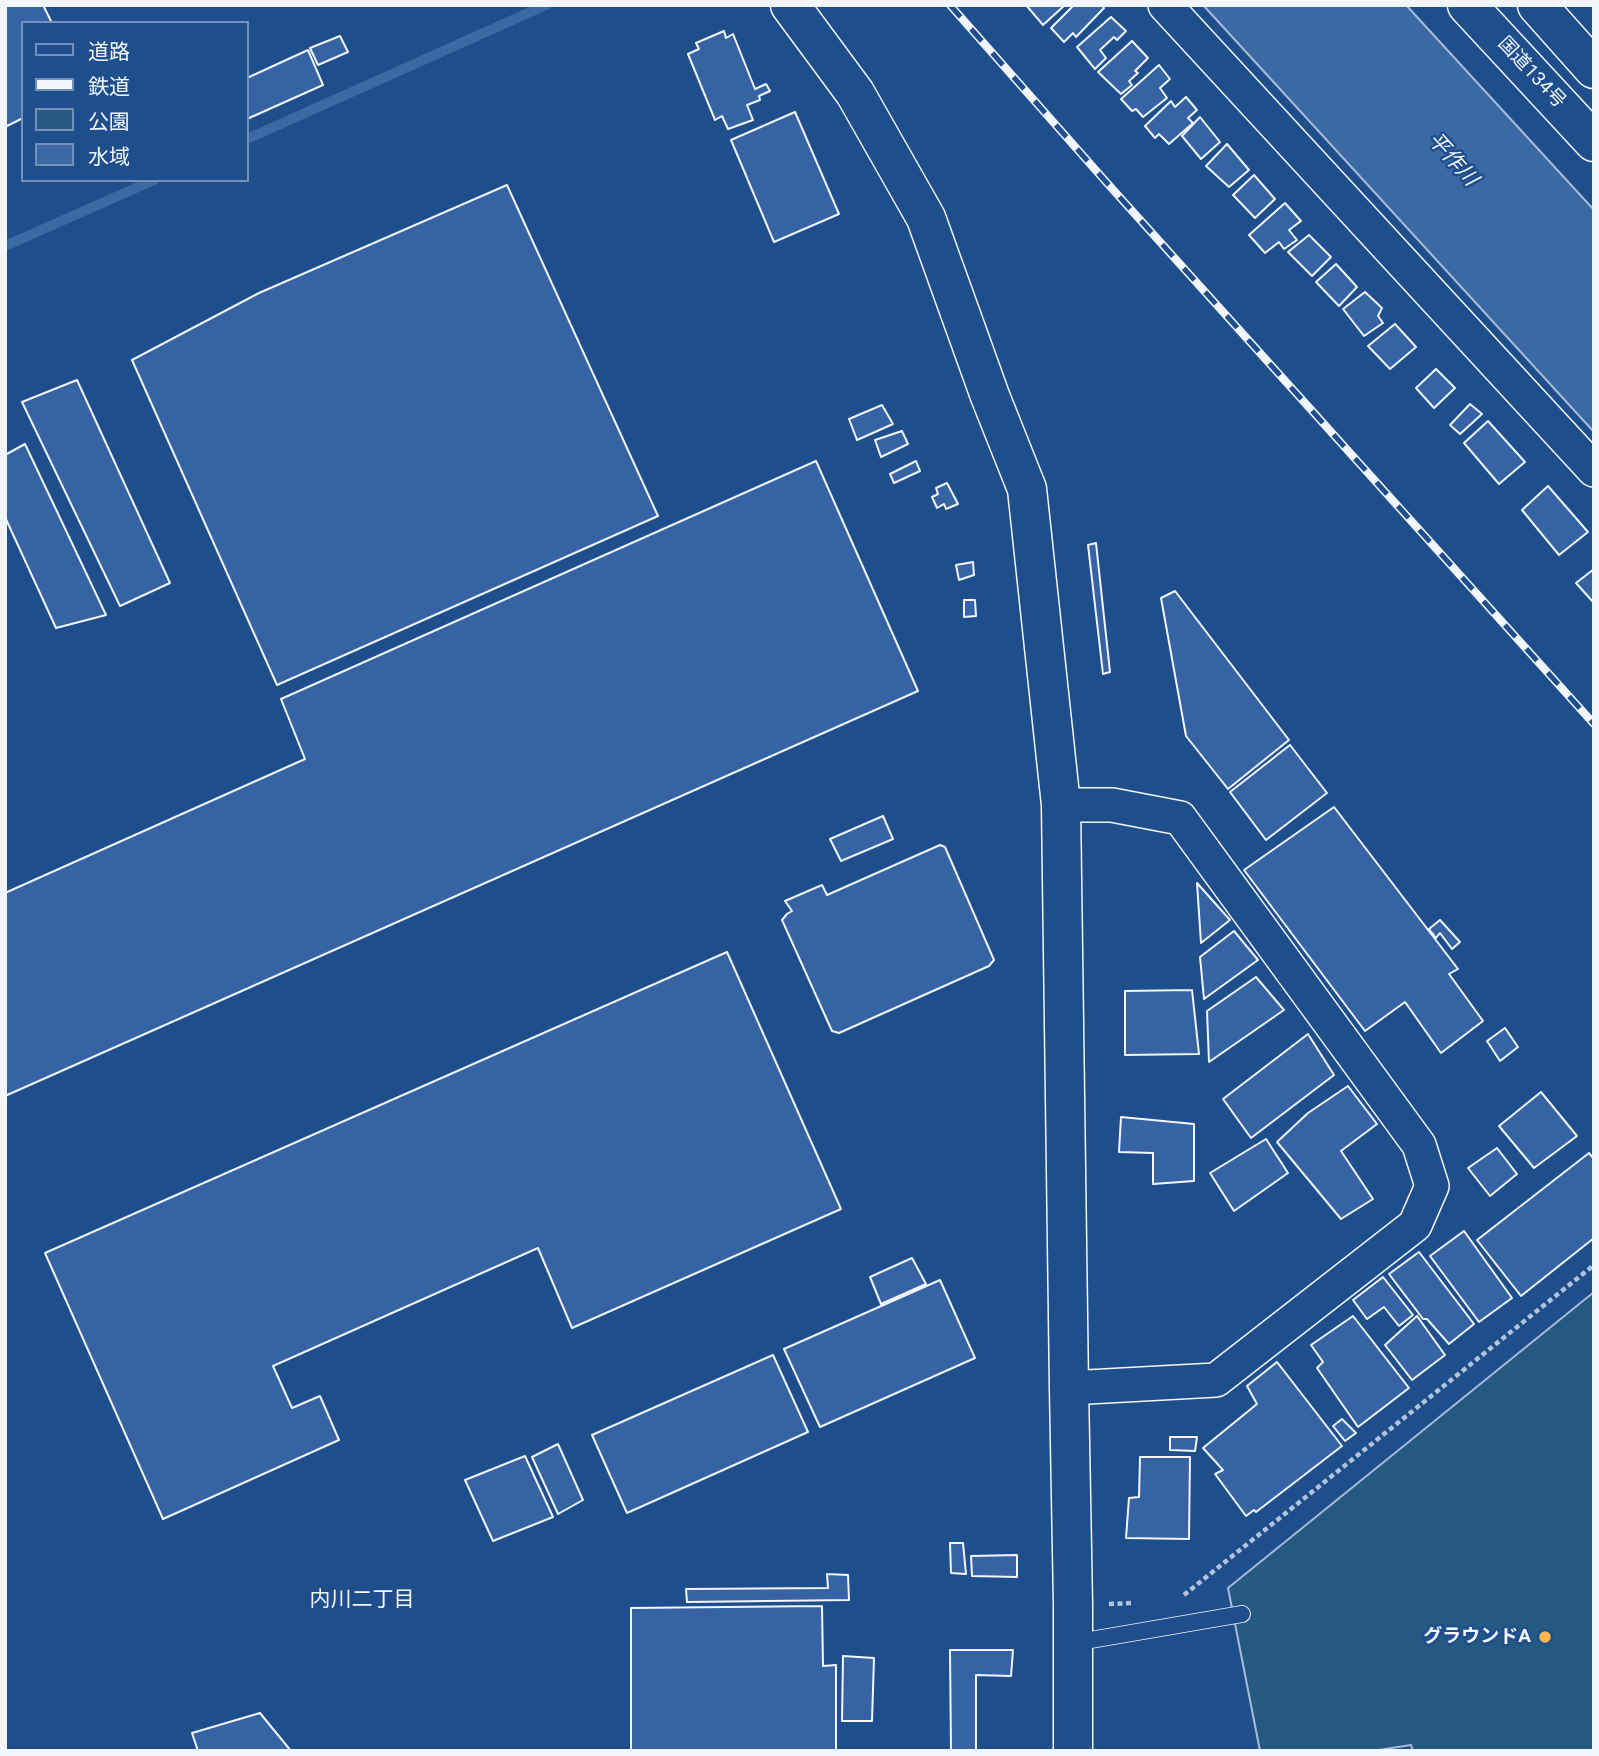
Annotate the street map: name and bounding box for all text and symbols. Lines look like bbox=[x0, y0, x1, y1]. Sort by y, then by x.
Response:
legend bbox=[21, 21, 248, 182]
street label: 国道134号 bbox=[1492, 33, 1570, 113]
text: 道路 bbox=[88, 40, 130, 64]
text: 鉄道 bbox=[88, 75, 130, 99]
text: 公園 bbox=[88, 110, 130, 134]
water label: 平作川 bbox=[1422, 128, 1482, 192]
text: 水域 bbox=[88, 145, 130, 169]
district label: 内川二丁目 bbox=[310, 1588, 414, 1614]
place label: グラウンドA bbox=[1423, 1626, 1531, 1648]
marker: グラウンドA bbox=[1537, 1629, 1553, 1645]

